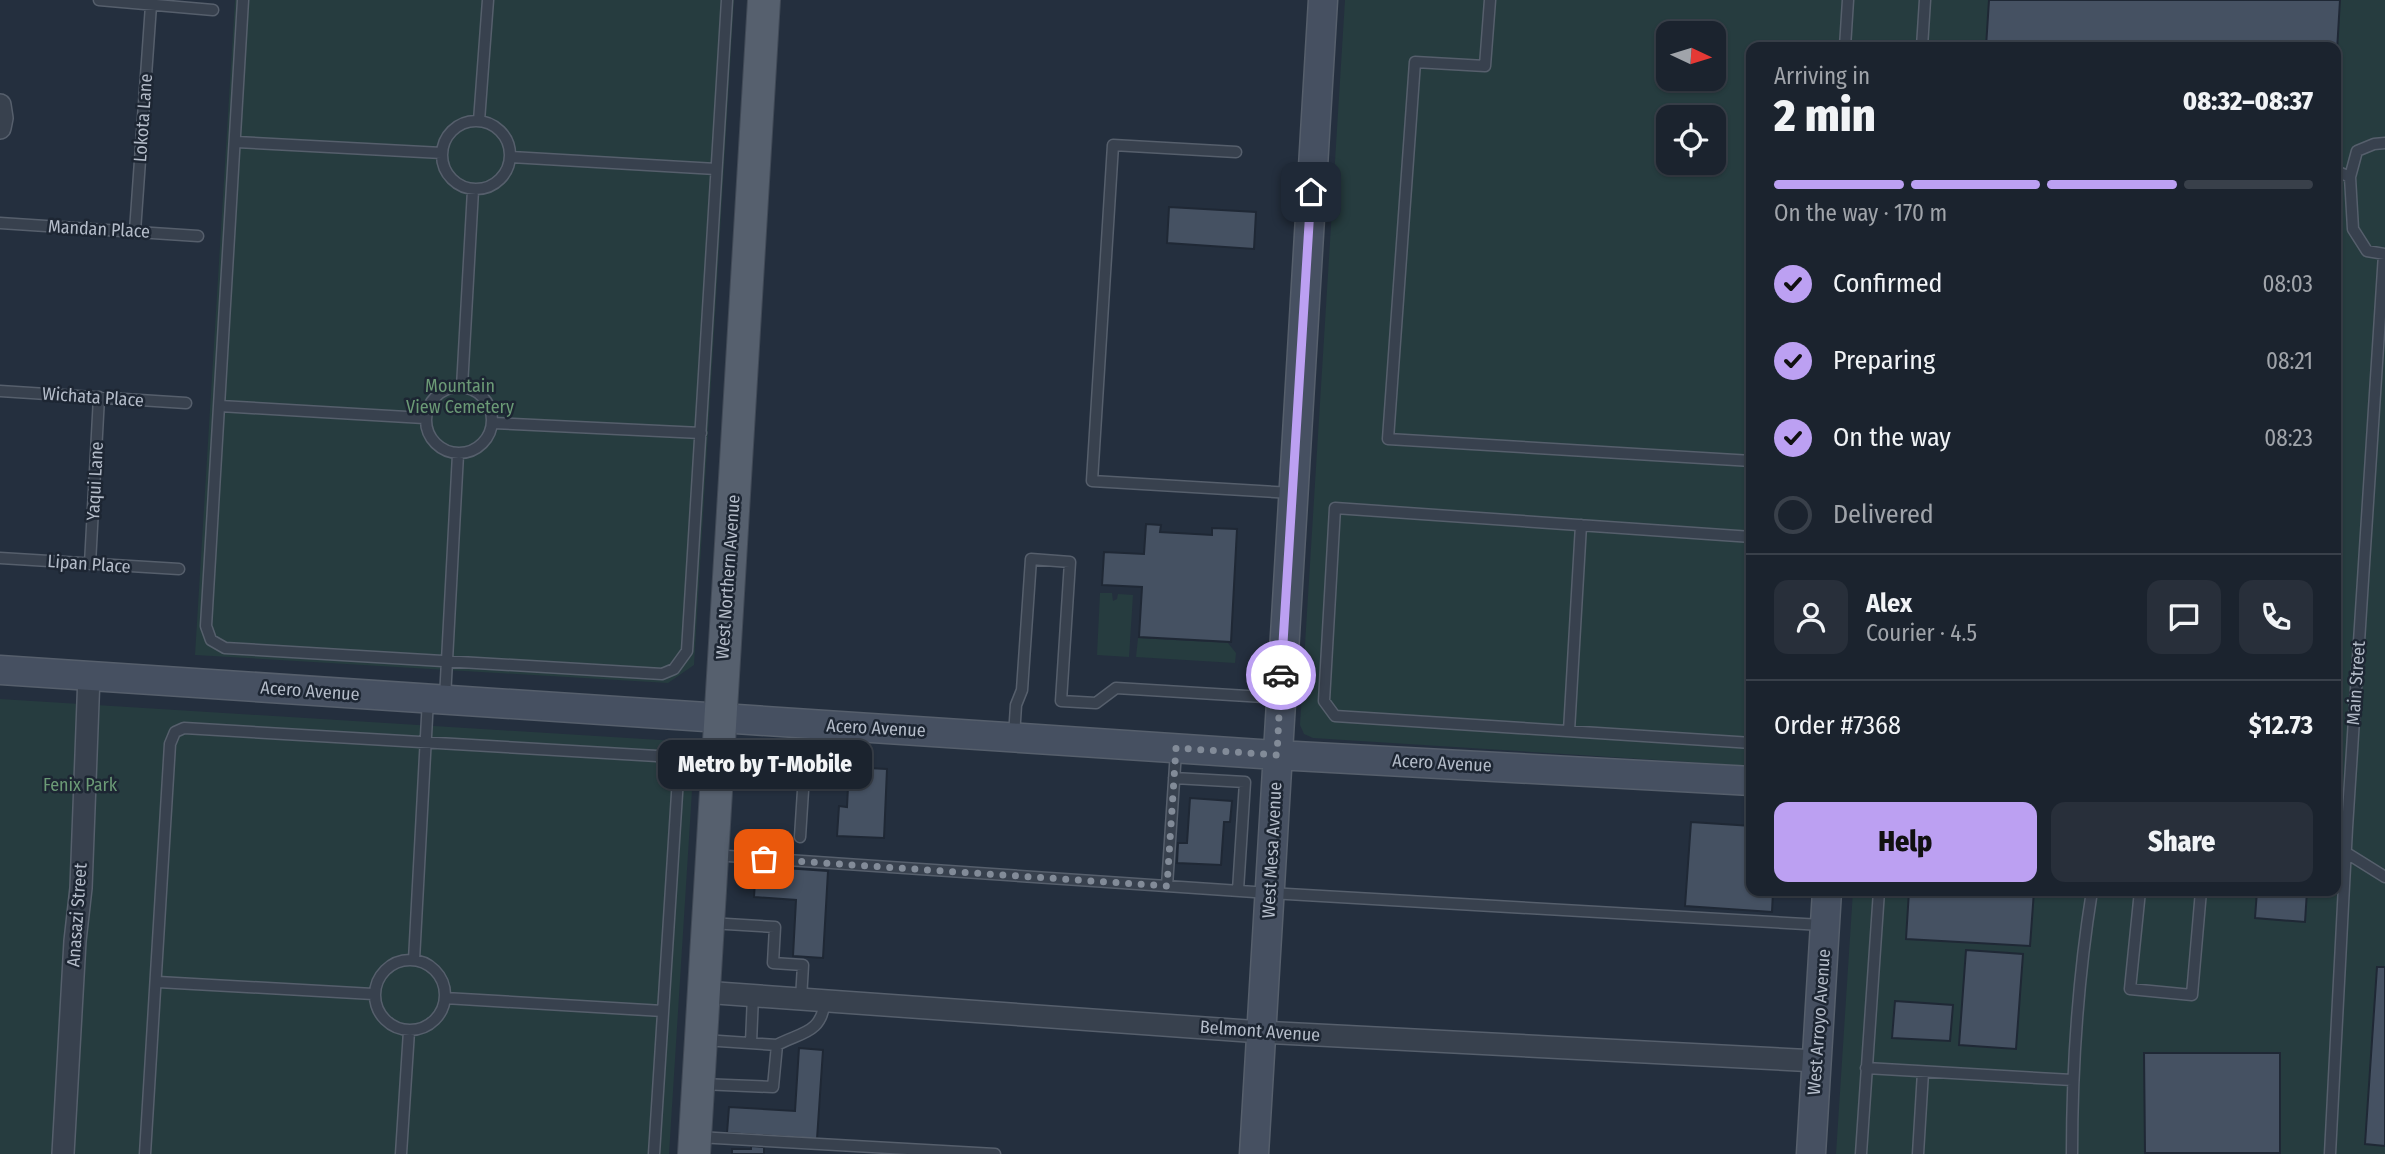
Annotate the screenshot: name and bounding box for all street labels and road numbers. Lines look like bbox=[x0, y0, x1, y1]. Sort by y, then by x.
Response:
street label: Lokota Lane bbox=[129, 73, 157, 163]
street label: Mandan Place bbox=[47, 215, 151, 243]
street label: Wichata Place bbox=[41, 382, 145, 412]
street label: Yaqui Lane bbox=[82, 441, 108, 521]
street label: West Northern Avenue bbox=[711, 494, 745, 660]
street label: Lipan Place bbox=[47, 550, 131, 578]
street label: Main Street bbox=[2342, 640, 2370, 726]
street label: Acero Avenue bbox=[260, 677, 360, 705]
street label: Acero Avenue bbox=[826, 714, 926, 742]
street label: Acero Avenue bbox=[1392, 749, 1492, 777]
street label: West Mesa Avenue bbox=[1257, 781, 1287, 919]
street label: Anasazi Street bbox=[62, 862, 92, 968]
street label: West Arroyo Avenue bbox=[1803, 948, 1835, 1096]
street label: Belmont Avenue bbox=[1199, 1016, 1321, 1046]

